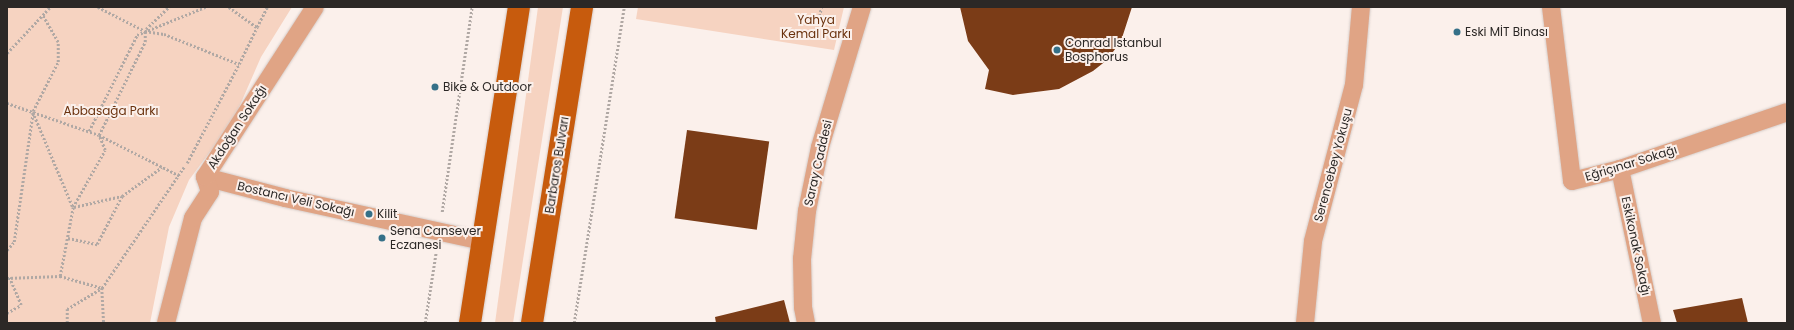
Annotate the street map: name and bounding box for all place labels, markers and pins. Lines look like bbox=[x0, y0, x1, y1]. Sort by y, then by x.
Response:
place label: Eski MİT Binası bbox=[1465, 25, 1548, 39]
marker: Eski MİT Binası bbox=[1452, 27, 1462, 37]
place label: Conrad Istanbul Bosphorus bbox=[1065, 36, 1162, 64]
marker: Conrad Istanbul Bosphorus bbox=[1052, 45, 1062, 55]
place label: Bike & Outdoor bbox=[443, 80, 532, 94]
marker: Bike & Outdoor bbox=[430, 82, 440, 92]
place label: Kilit bbox=[377, 207, 397, 221]
marker: Kilit bbox=[364, 209, 374, 219]
place label: Sena Cansever Eczanesi bbox=[390, 224, 481, 252]
marker: Sena Cansever Eczanesi bbox=[377, 233, 387, 243]

